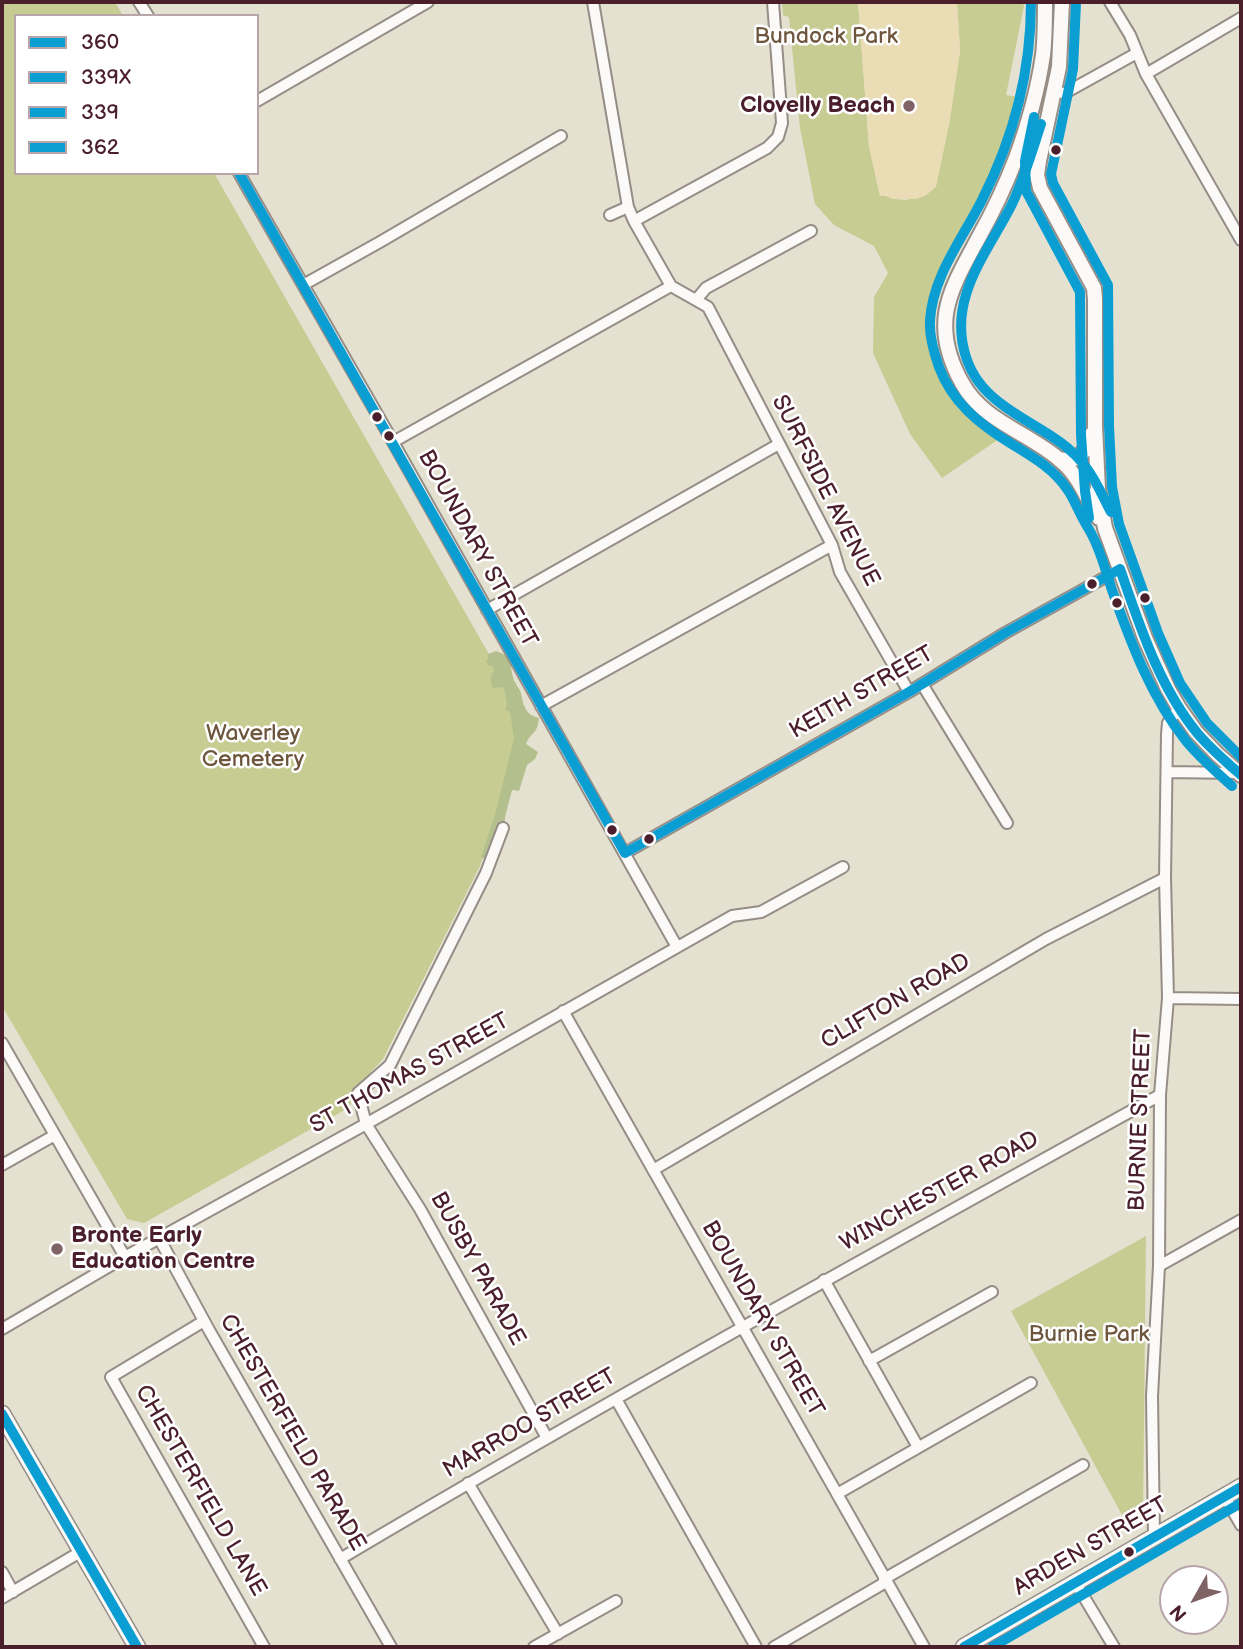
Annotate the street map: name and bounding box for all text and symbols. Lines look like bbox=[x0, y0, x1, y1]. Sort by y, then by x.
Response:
legend bbox=[14, 14, 259, 175]
park label: Bundock Park bbox=[754, 23, 898, 51]
text: 360 bbox=[81, 30, 119, 55]
text: 339X bbox=[81, 65, 131, 90]
place label: Clovelly Beach bbox=[740, 92, 895, 120]
marker: Clovelly Beach bbox=[901, 98, 917, 114]
text: 339 bbox=[81, 100, 119, 125]
text: 362 bbox=[81, 135, 119, 160]
unlabelled marker bbox=[1049, 143, 1063, 157]
street label: SURFSIDE AVENUE bbox=[765, 391, 885, 591]
unlabelled marker bbox=[370, 410, 384, 424]
unlabelled marker bbox=[382, 429, 396, 443]
street label: BOUNDARY STREET bbox=[411, 446, 543, 652]
unlabelled marker bbox=[1085, 577, 1099, 591]
unlabelled marker bbox=[1138, 591, 1152, 605]
unlabelled marker bbox=[1110, 596, 1124, 610]
street label: KEITH STREET bbox=[785, 641, 939, 745]
park label: Waverley Cemetery bbox=[202, 720, 304, 774]
unlabelled marker bbox=[605, 823, 619, 837]
unlabelled marker bbox=[642, 832, 656, 846]
street label: CLIFTON ROAD bbox=[816, 948, 976, 1056]
street label: ST THOMAS STREET bbox=[306, 1008, 514, 1140]
street label: BURNIE STREET bbox=[1124, 1028, 1158, 1212]
street label: WINCHESTER ROAD bbox=[836, 1126, 1044, 1258]
street label: BUSBY PARADE bbox=[423, 1187, 531, 1351]
street label: BOUNDARY STREET bbox=[695, 1216, 829, 1422]
place label: Bronte Early Education Centre bbox=[71, 1222, 255, 1276]
marker: Bronte Early Education Centre bbox=[49, 1241, 65, 1257]
street label: CHESTERFIELD PARADE bbox=[213, 1310, 371, 1556]
park label: Burnie Park bbox=[1028, 1321, 1150, 1349]
street label: MARROO STREET bbox=[438, 1363, 622, 1485]
street label: CHESTERFIELD LANE bbox=[128, 1381, 272, 1601]
street label: ARDEN STREET bbox=[1009, 1492, 1173, 1602]
unlabelled marker bbox=[1122, 1545, 1136, 1559]
north arrow bbox=[1159, 1565, 1229, 1635]
text: N bbox=[1166, 1600, 1192, 1625]

